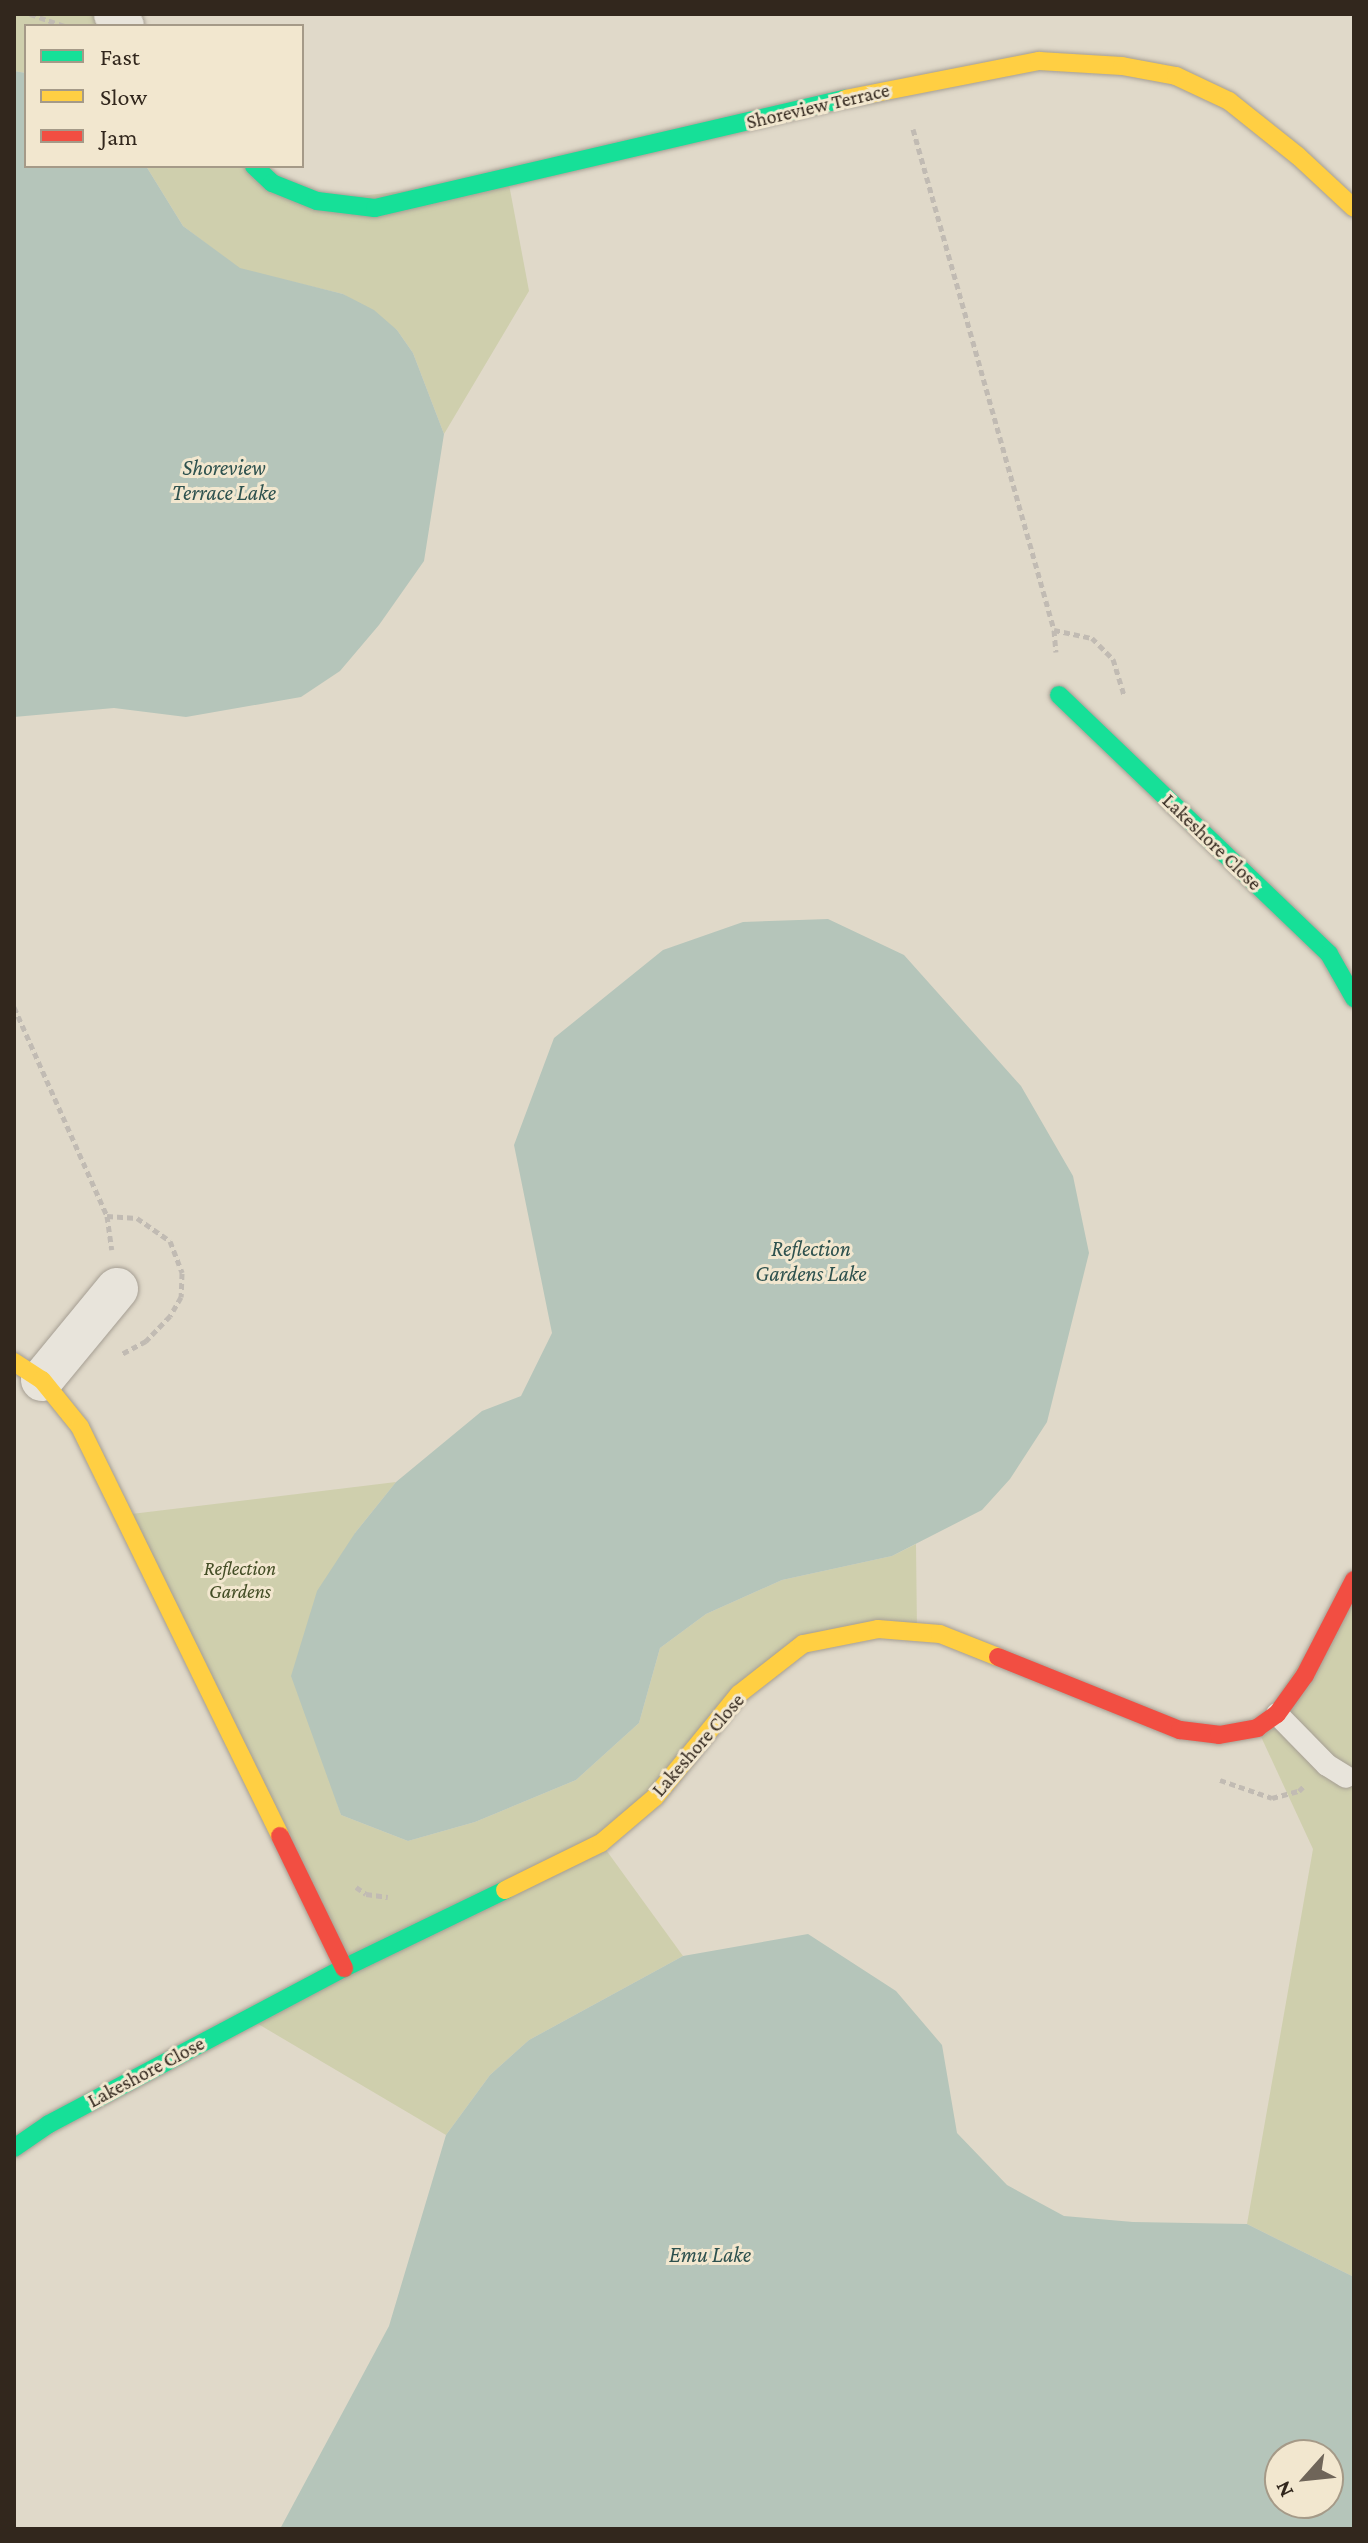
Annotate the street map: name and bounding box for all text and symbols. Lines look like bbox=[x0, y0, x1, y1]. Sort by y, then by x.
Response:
legend bbox=[24, 24, 304, 168]
text: Fast bbox=[100, 43, 140, 70]
street label: Shoreview Terrace bbox=[744, 78, 892, 134]
text: Slow bbox=[100, 83, 147, 110]
text: Jam bbox=[100, 123, 138, 150]
water label: Shoreview Terrace Lake bbox=[172, 454, 276, 506]
street label: Lakeshore Close bbox=[1157, 789, 1267, 895]
water label: Reflection Gardens Lake bbox=[755, 1235, 867, 1286]
park label: Reflection Gardens bbox=[204, 1557, 276, 1604]
street label: Lakeshore Close bbox=[647, 1689, 749, 1801]
street label: Lakeshore Close bbox=[84, 2031, 208, 2113]
water label: Emu Lake bbox=[669, 2242, 751, 2268]
north arrow bbox=[1264, 2439, 1344, 2519]
text: N bbox=[1269, 2477, 1298, 2502]

